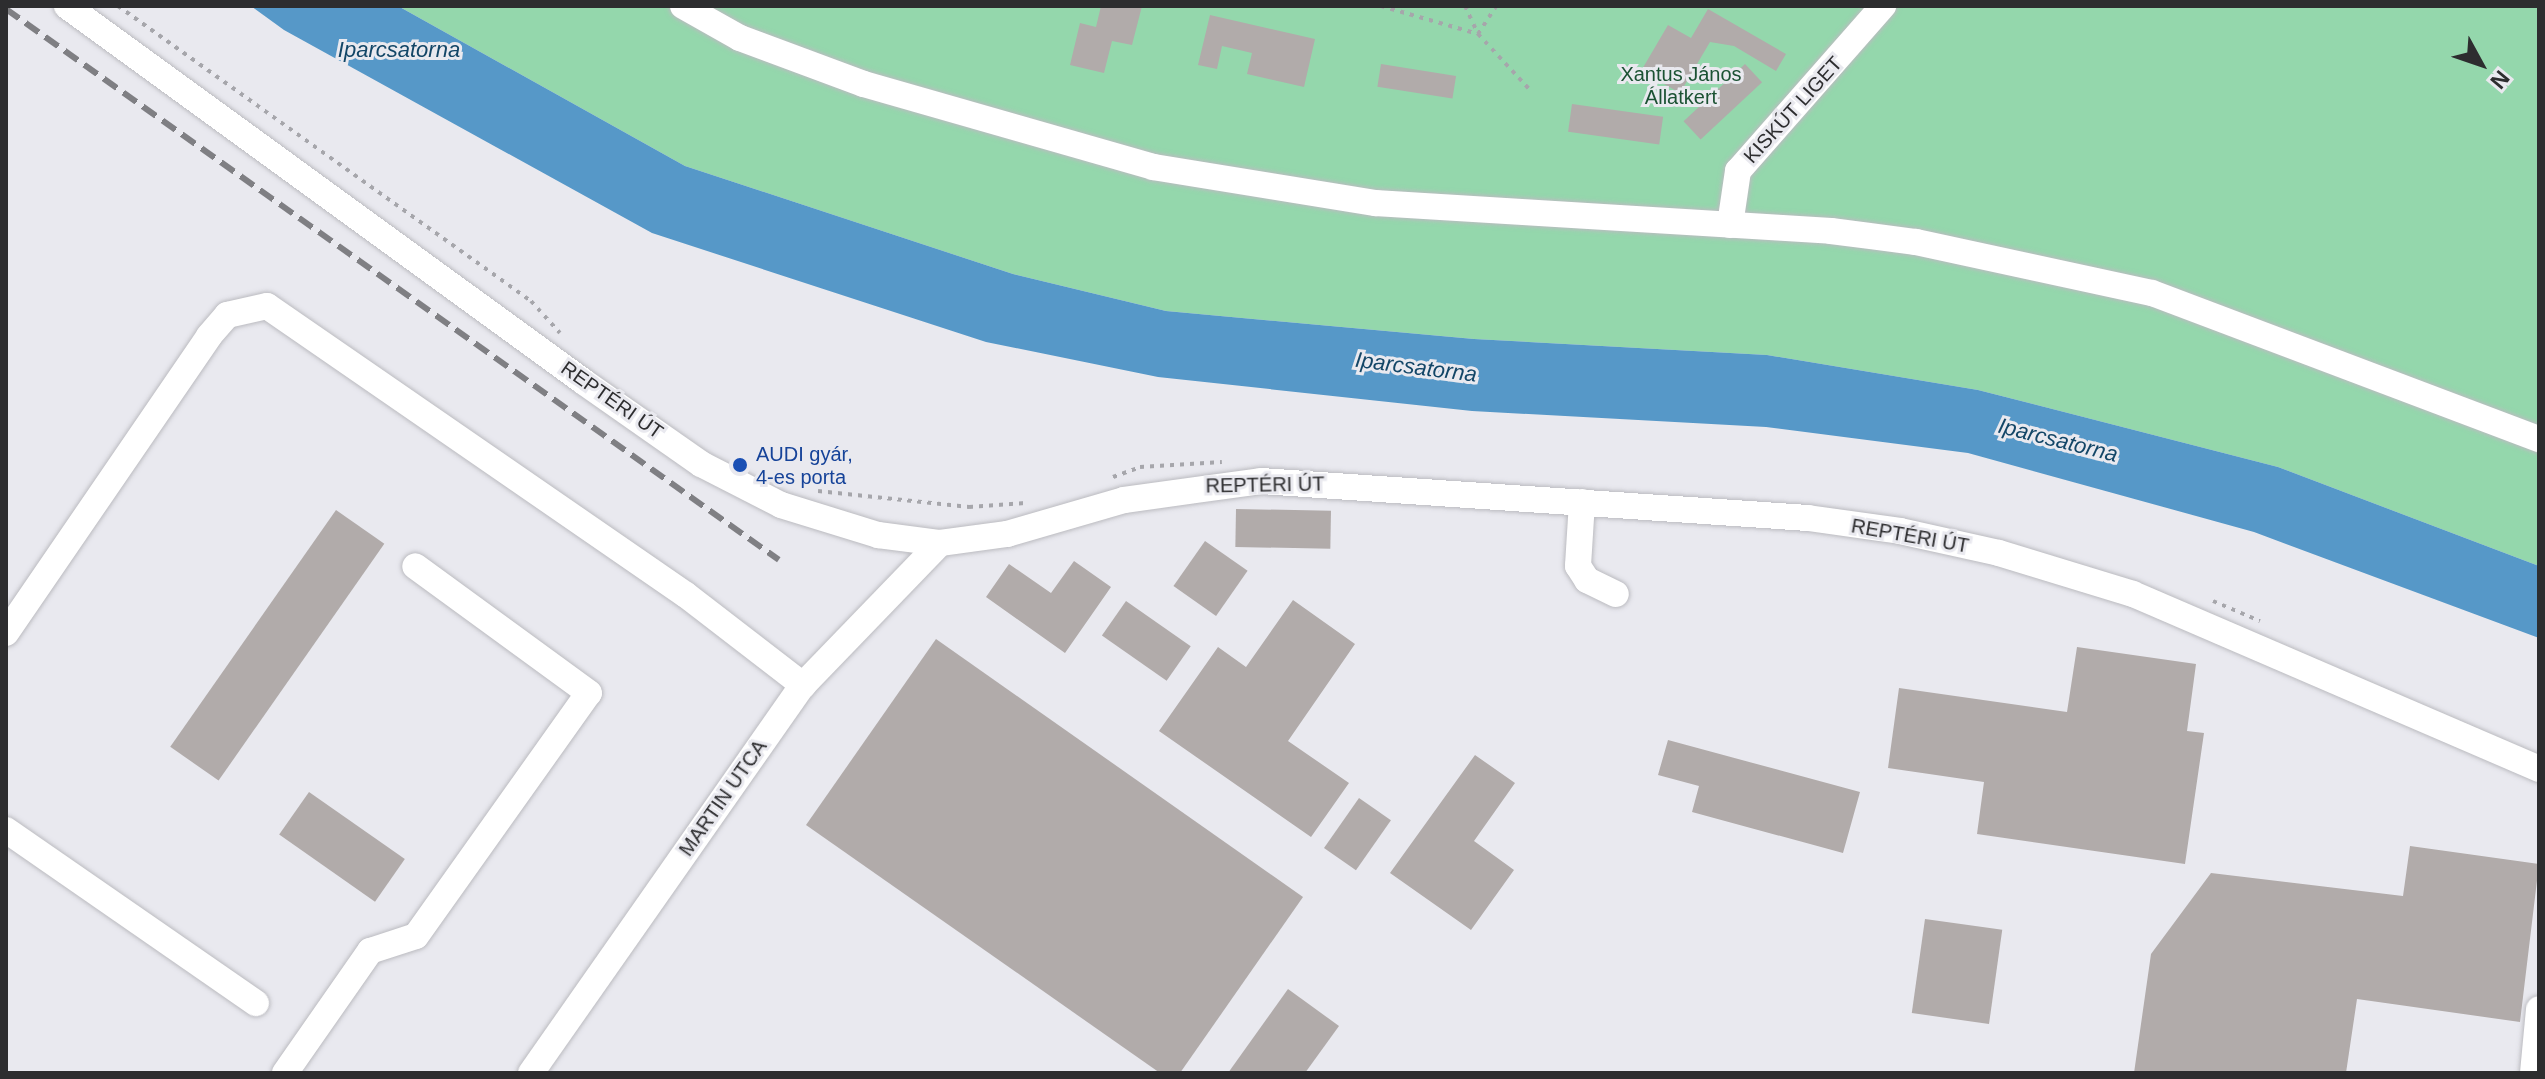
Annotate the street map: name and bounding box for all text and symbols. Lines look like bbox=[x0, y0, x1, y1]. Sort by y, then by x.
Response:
north arrow bbox=[2441, 24, 2521, 104]
water label: Iparcsatorna bbox=[338, 37, 460, 63]
street label: KISKÚT LIGET bbox=[1739, 52, 1847, 168]
park label: Xantus János Állatkert bbox=[1620, 62, 1742, 109]
text: N bbox=[2485, 66, 2514, 94]
water label: Iparcsatorna bbox=[1354, 346, 1478, 388]
street label: REPTÉRI ÚT bbox=[556, 356, 668, 444]
water label: Iparcsatorna bbox=[1995, 412, 2121, 468]
place label: AUDI gyár, 4-es porta bbox=[756, 442, 853, 489]
marker: AUDI gyár, 4-es porta bbox=[731, 456, 749, 474]
street label: REPTÉRI ÚT bbox=[1205, 472, 1325, 498]
street label: REPTÉRI ÚT bbox=[1849, 514, 1971, 558]
street label: MARTIN UTCA bbox=[674, 735, 772, 861]

